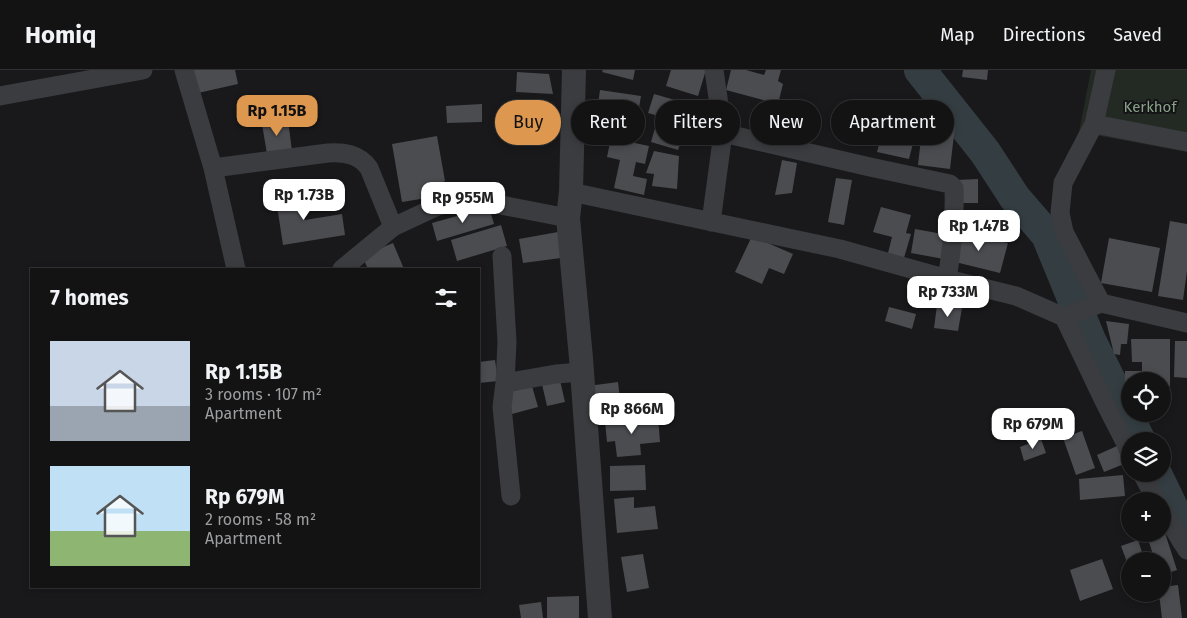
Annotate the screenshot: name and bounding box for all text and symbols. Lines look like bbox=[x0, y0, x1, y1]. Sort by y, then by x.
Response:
text: Homiq bbox=[25, 21, 96, 49]
text: Map bbox=[940, 24, 975, 46]
text: Directions bbox=[1003, 24, 1085, 46]
text: Saved bbox=[1113, 24, 1162, 46]
pin: Rp 1.15B bbox=[225, 94, 329, 137]
park label: Kerkhof bbox=[1124, 98, 1177, 116]
chip: Buy bbox=[495, 100, 561, 145]
chip: Rent bbox=[571, 100, 645, 145]
chip: Filters bbox=[655, 100, 740, 145]
chip: New bbox=[750, 100, 821, 145]
chip: Apartment bbox=[831, 100, 954, 145]
text: Rp 1.15B bbox=[248, 101, 306, 120]
pin: Rp 1.73B bbox=[252, 178, 356, 221]
pin: Rp 955M bbox=[417, 182, 509, 224]
text: Rp 1.73B bbox=[274, 185, 334, 204]
text: Rp 955M bbox=[432, 188, 494, 207]
pin: Rp 1.47B bbox=[927, 210, 1031, 252]
text: Rp 1.47B bbox=[949, 216, 1009, 235]
pin: Rp 733M bbox=[902, 276, 994, 318]
text: Rp 733M bbox=[918, 282, 978, 301]
icon: filters bbox=[432, 284, 460, 312]
text: 7 homes bbox=[50, 285, 129, 311]
text: Rp 1.15B bbox=[205, 359, 282, 385]
icon: home bbox=[90, 361, 150, 421]
map controls bbox=[1121, 372, 1171, 602]
button: locate bbox=[1121, 372, 1171, 422]
text: 3 rooms · 107 m² bbox=[205, 385, 322, 404]
pin: Rp 866M bbox=[586, 392, 678, 435]
text: Rp 866M bbox=[600, 399, 664, 418]
text: Apartment bbox=[205, 404, 282, 423]
pin: Rp 679M bbox=[987, 408, 1079, 450]
text: Rp 679M bbox=[1003, 414, 1063, 433]
button: layers bbox=[1121, 432, 1171, 482]
text: Rp 679M bbox=[205, 484, 285, 510]
icon: home bbox=[90, 486, 150, 546]
button: + bbox=[1121, 492, 1171, 542]
text: 2 rooms · 58 m² bbox=[205, 510, 316, 529]
text: Apartment bbox=[205, 529, 282, 548]
button: − bbox=[1121, 552, 1171, 602]

